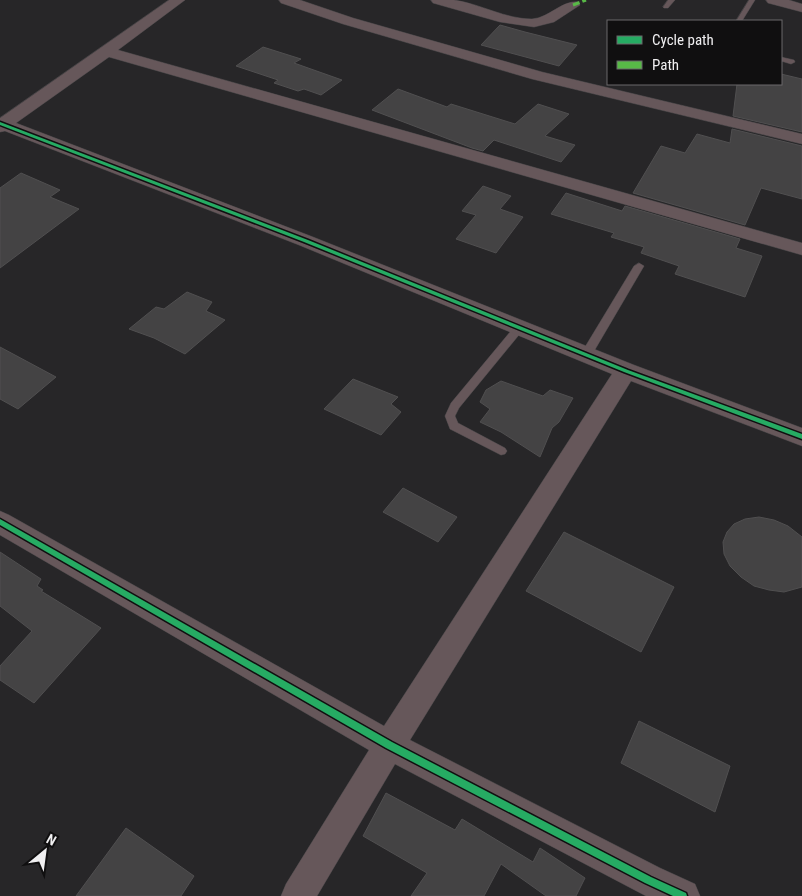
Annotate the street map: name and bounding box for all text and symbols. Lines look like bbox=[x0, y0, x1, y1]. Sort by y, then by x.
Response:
legend bbox=[607, 20, 782, 85]
text: Cycle path bbox=[652, 31, 714, 49]
text: Path bbox=[652, 56, 679, 74]
north arrow bbox=[20, 826, 70, 876]
text: N bbox=[44, 831, 59, 849]

